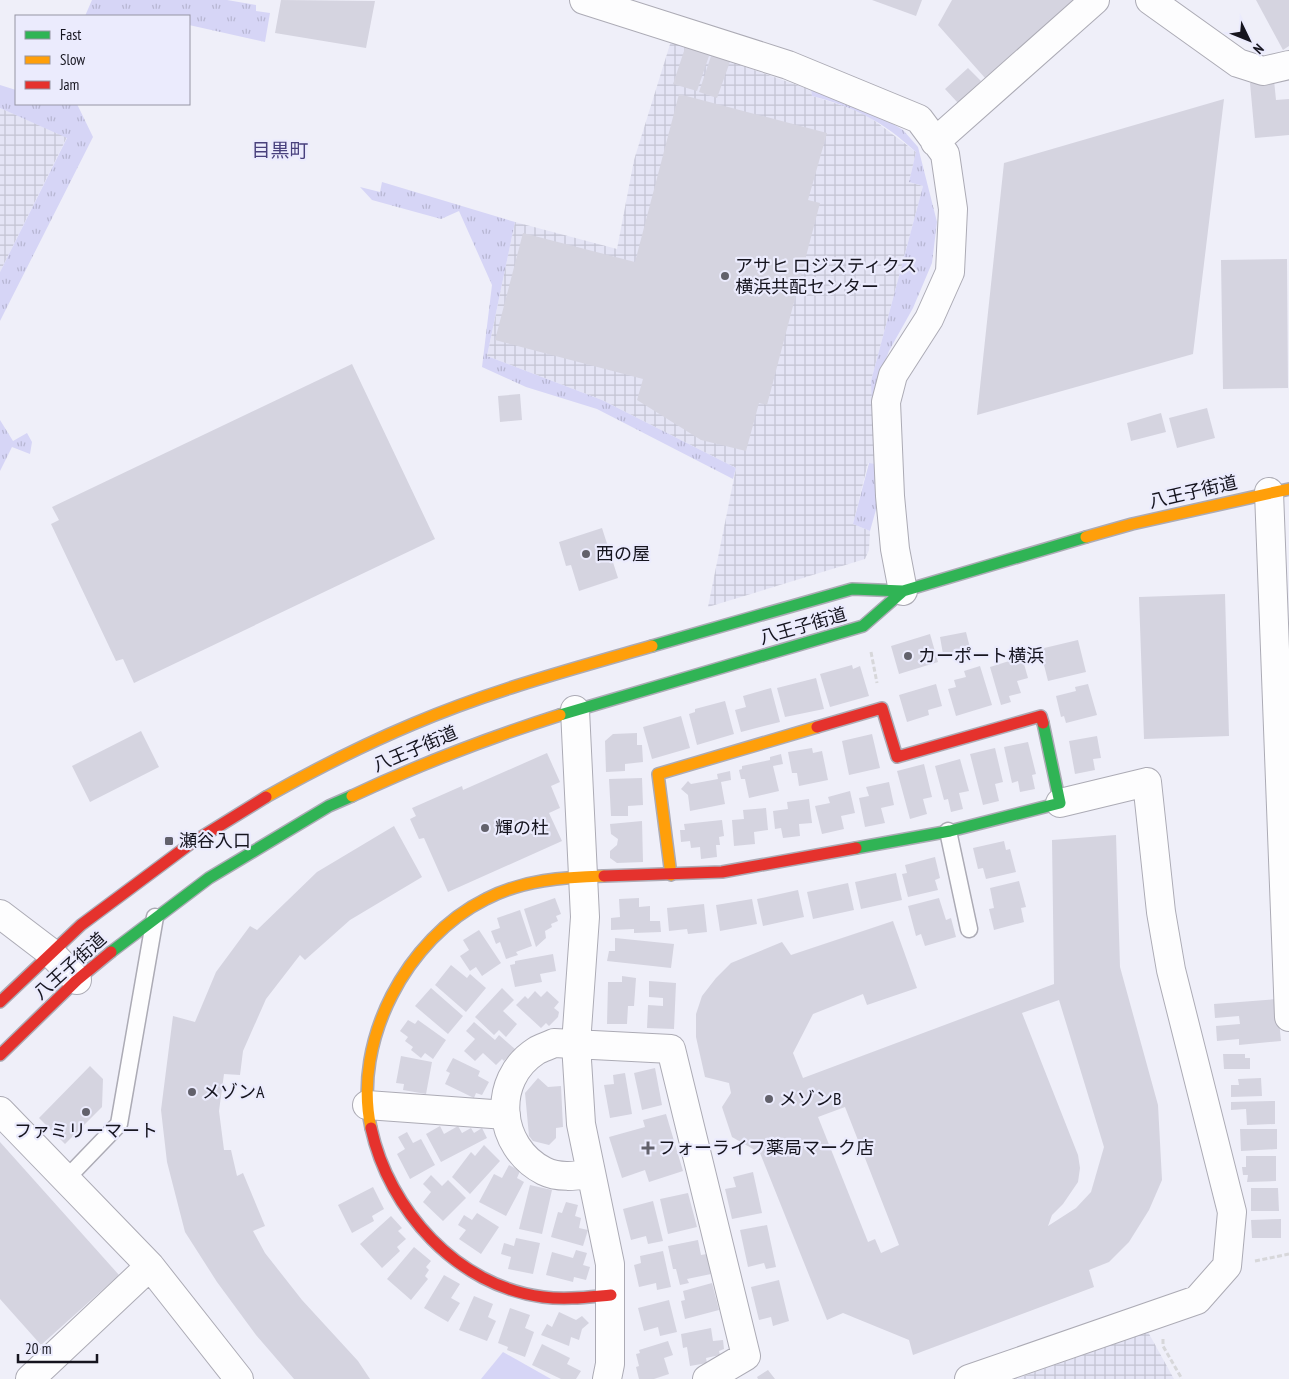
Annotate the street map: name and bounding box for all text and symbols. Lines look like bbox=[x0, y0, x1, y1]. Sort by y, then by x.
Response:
legend bbox=[15, 15, 190, 105]
north arrow bbox=[1224, 15, 1274, 65]
text: Fast bbox=[60, 25, 81, 44]
text: N bbox=[1249, 40, 1268, 58]
text: Slow bbox=[60, 50, 85, 69]
text: Jam bbox=[59, 75, 79, 94]
district label: 目黒町 bbox=[251, 138, 309, 162]
place label: アサヒ ロジスティクス 横浜共配センター bbox=[735, 254, 917, 298]
marker: アサヒ ロジスティクス 横浜共配センター bbox=[719, 270, 731, 282]
street label: 八王子街道 bbox=[1146, 470, 1239, 513]
place label: 西の屋 bbox=[596, 542, 650, 565]
marker: 西の屋 bbox=[580, 548, 592, 560]
street label: 八王子街道 bbox=[756, 602, 849, 649]
place label: カーポート横浜 bbox=[918, 644, 1044, 667]
marker: カーポート横浜 bbox=[902, 650, 914, 662]
street label: 八王子街道 bbox=[369, 720, 461, 777]
place label: 輝の杜 bbox=[495, 816, 549, 839]
marker: 輝の杜 bbox=[479, 822, 491, 834]
place label: 瀬谷入口 bbox=[179, 829, 251, 852]
marker: 瀬谷入口 bbox=[163, 835, 175, 847]
street label: 八王子街道 bbox=[29, 927, 111, 1004]
place label: メゾンA bbox=[202, 1080, 265, 1103]
marker: メゾンA bbox=[186, 1086, 198, 1098]
place label: メゾンB bbox=[779, 1087, 841, 1110]
marker: メゾンB bbox=[763, 1093, 775, 1105]
marker: ファミリーマート bbox=[80, 1106, 92, 1118]
place label: ファミリーマート bbox=[14, 1119, 158, 1142]
place label: フォーライフ薬局マーク店 bbox=[658, 1136, 874, 1159]
marker: フォーライフ薬局マーク店 bbox=[642, 1142, 654, 1154]
scale bar bbox=[18, 1332, 96, 1364]
text: 20 m bbox=[25, 1339, 51, 1358]

